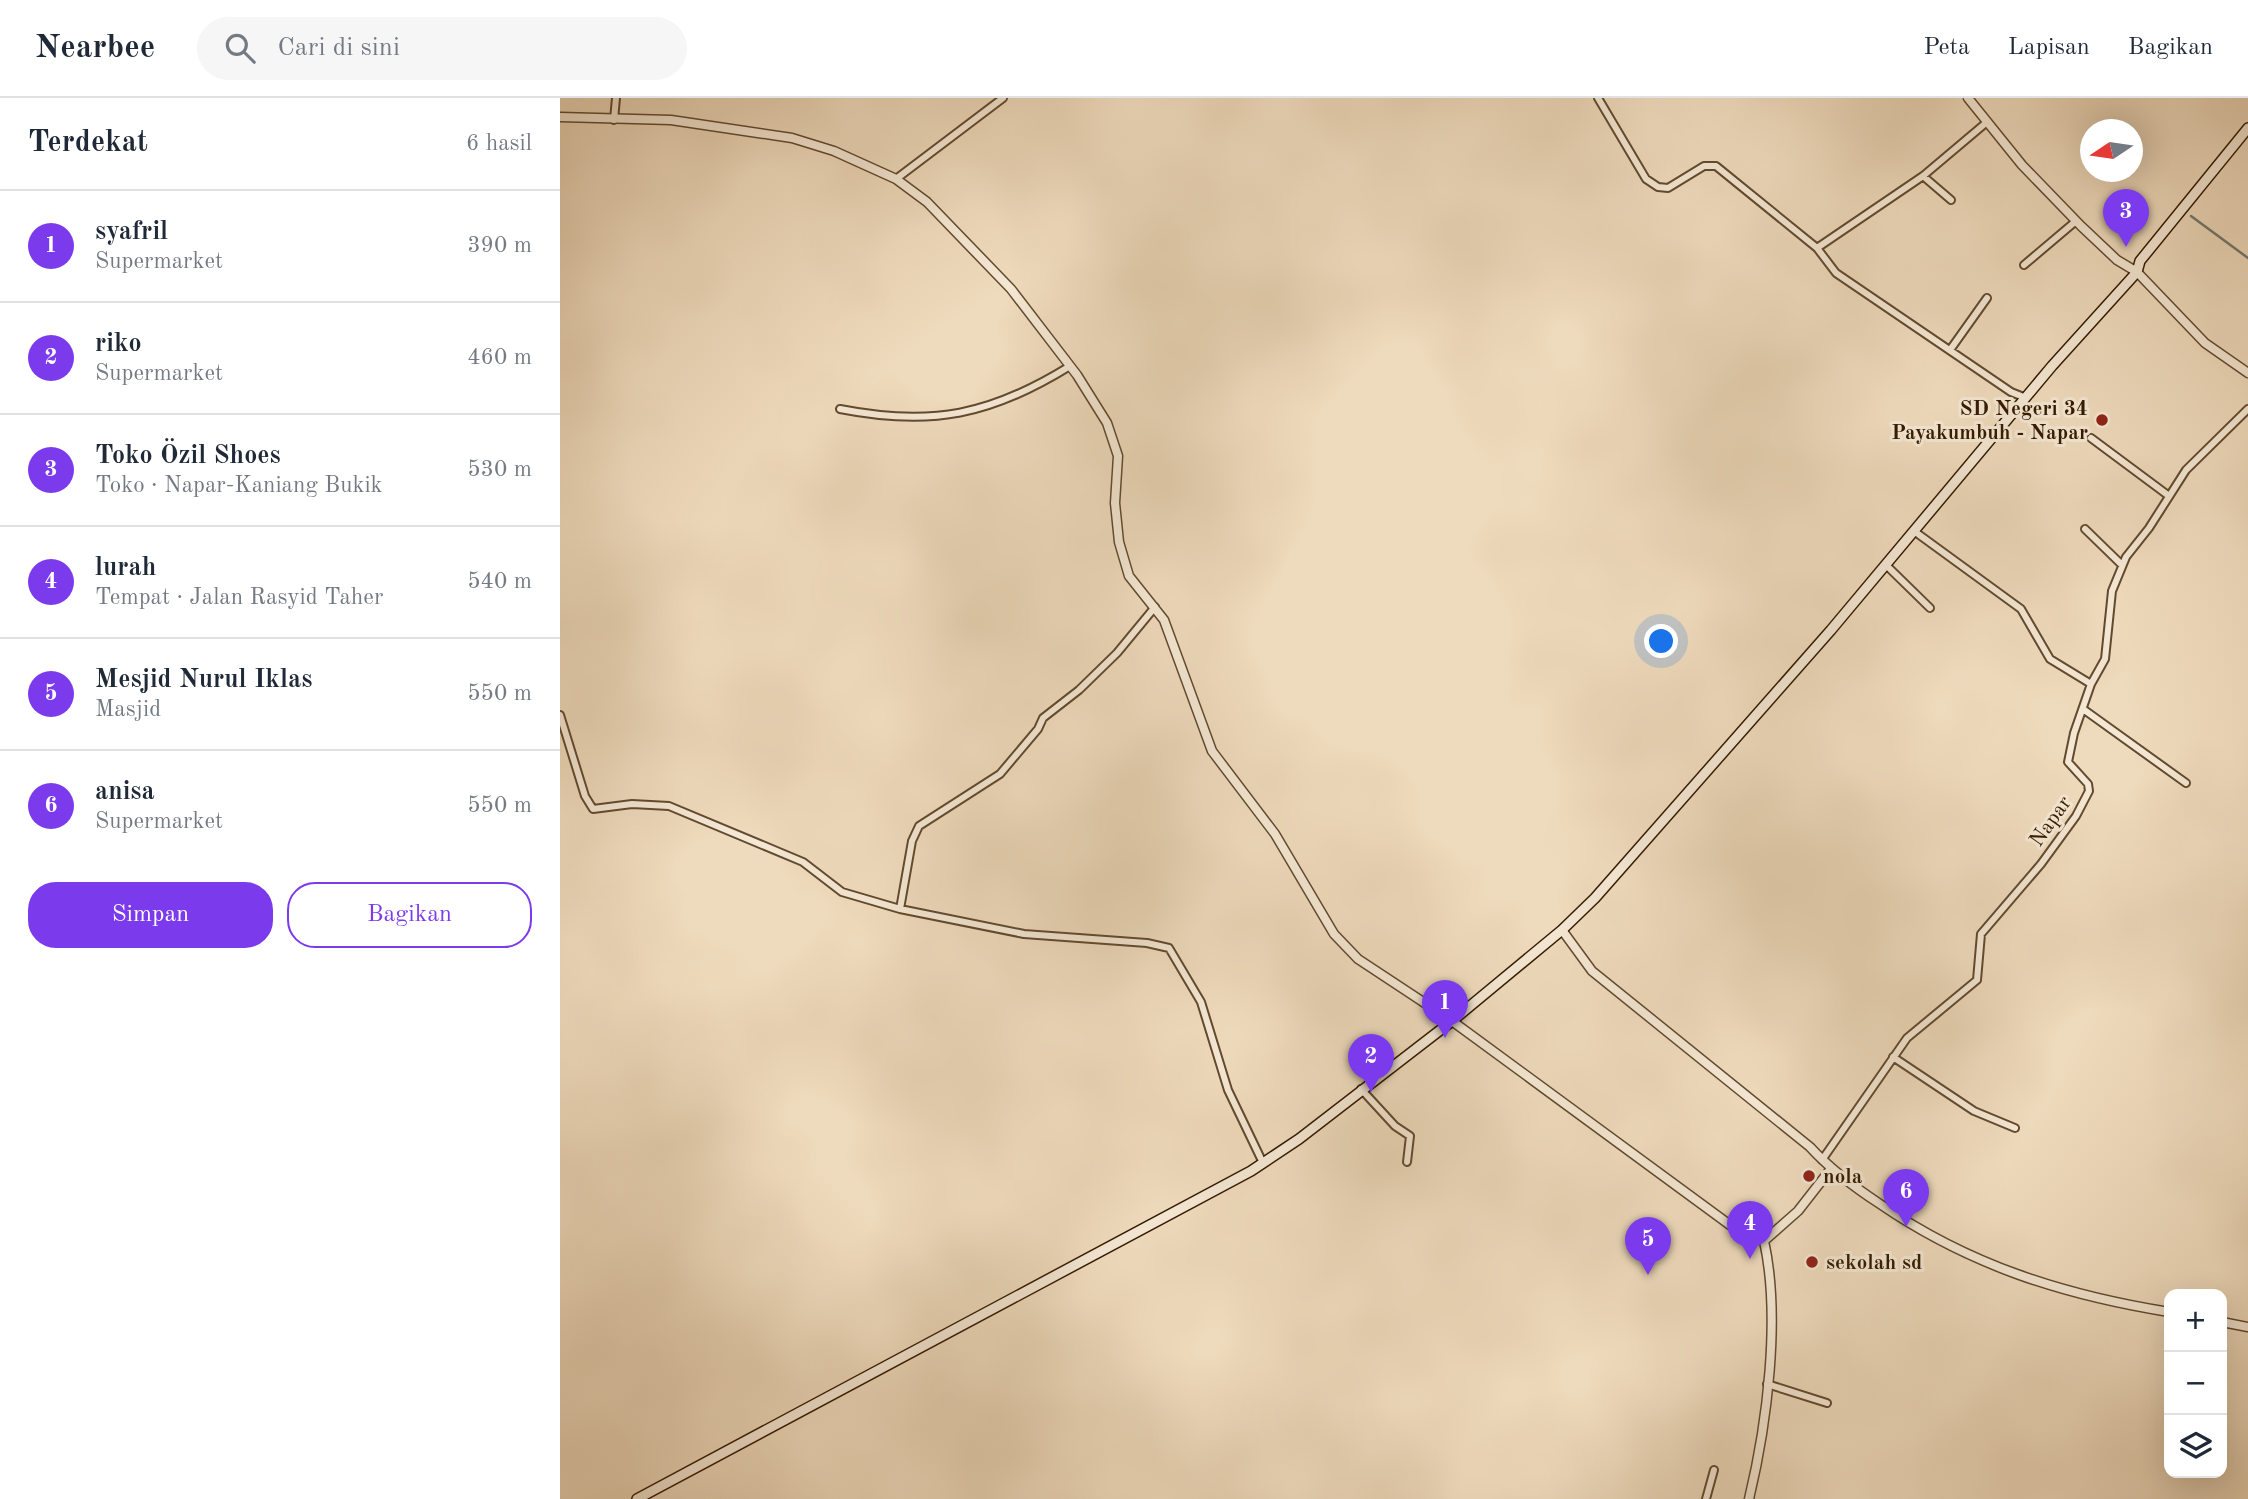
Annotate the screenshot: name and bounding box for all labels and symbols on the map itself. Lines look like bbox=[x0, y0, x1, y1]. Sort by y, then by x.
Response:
north arrow bbox=[2080, 119, 2143, 182]
pin: 3 bbox=[2103, 189, 2149, 247]
place label: SD Negeri 34 Payakumbuh - Napar bbox=[1891, 399, 2088, 444]
marker: SD Negeri 34 Payakumbuh - Napar bbox=[2094, 412, 2110, 428]
your location bbox=[1644, 624, 1678, 658]
street label: Napar bbox=[2026, 792, 2076, 851]
pin: 1 bbox=[1422, 980, 1468, 1038]
pin: 2 bbox=[1348, 1034, 1394, 1092]
place label: nola bbox=[1823, 1167, 1863, 1188]
marker: nola bbox=[1801, 1168, 1817, 1184]
pin: 6 bbox=[1883, 1169, 1929, 1227]
pin: 4 bbox=[1727, 1201, 1773, 1259]
pin: 5 bbox=[1625, 1217, 1671, 1275]
place label: sekolah sd bbox=[1826, 1253, 1922, 1274]
marker: sekolah sd bbox=[1804, 1254, 1820, 1270]

